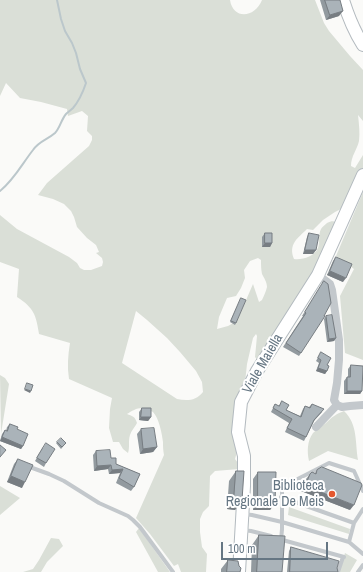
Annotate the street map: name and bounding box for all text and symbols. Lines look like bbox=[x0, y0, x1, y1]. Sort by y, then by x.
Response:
street label: Viale Maiella bbox=[239, 331, 287, 397]
place label: Biblioteca Regionale De Meis bbox=[226, 478, 324, 510]
marker: Biblioteca Regionale De Meis bbox=[327, 489, 337, 499]
scale bar bbox=[223, 534, 330, 560]
text: 100 m bbox=[228, 541, 255, 557]

